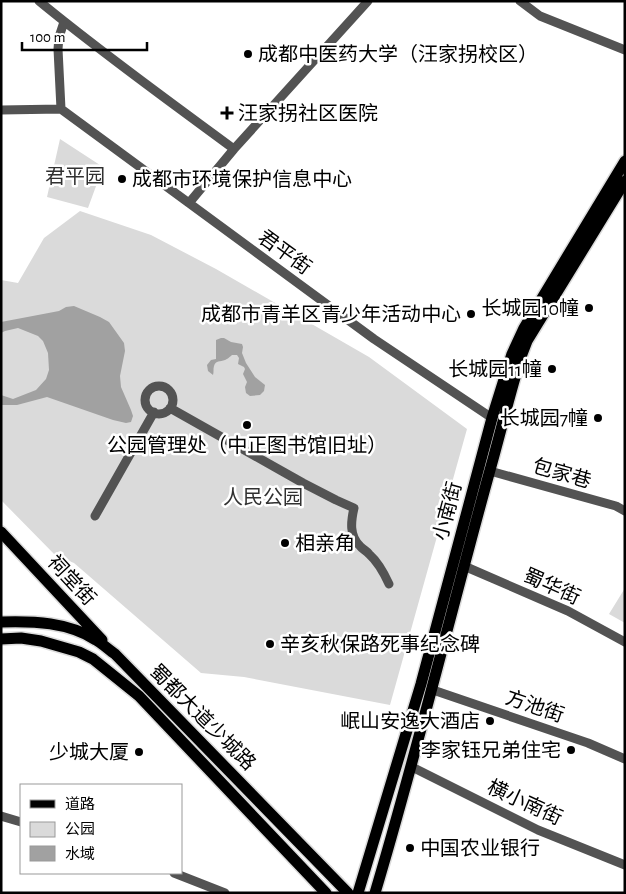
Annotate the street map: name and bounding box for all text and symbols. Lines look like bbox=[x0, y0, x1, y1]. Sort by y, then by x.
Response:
scale bar bbox=[22, 20, 148, 52]
text: 100 m bbox=[30, 30, 65, 45]
place label: 成都中医药大学（汪家拐校区） bbox=[258, 43, 538, 65]
marker: 成都中医药大学（汪家拐校区） bbox=[242, 48, 254, 60]
place label: 汪家拐社区医院 bbox=[238, 103, 378, 124]
marker: 汪家拐社区医院 bbox=[220, 106, 234, 120]
park label: 君平园 bbox=[45, 167, 105, 187]
place label: 成都市环境保护信息中心 bbox=[132, 168, 352, 190]
marker: 成都市环境保护信息中心 bbox=[116, 173, 128, 185]
street label: 君平街 bbox=[254, 226, 315, 279]
place label: 长城园10幢 bbox=[482, 297, 579, 319]
marker: 长城园10幢 bbox=[583, 302, 595, 314]
place label: 成都市青羊区青少年活动中心 bbox=[201, 304, 461, 325]
marker: 成都市青羊区青少年活动中心 bbox=[465, 308, 477, 320]
place label: 长城园11幢 bbox=[448, 358, 542, 380]
marker: 长城园11幢 bbox=[546, 363, 558, 375]
place label: 长城园7幢 bbox=[500, 407, 588, 429]
marker: 长城园7幢 bbox=[592, 412, 604, 424]
marker: 公园管理处（中正图书馆旧址） bbox=[241, 419, 253, 431]
place label: 公园管理处（中正图书馆旧址） bbox=[107, 434, 387, 456]
street label: 包家巷 bbox=[530, 455, 594, 492]
street label: 小南街 bbox=[430, 479, 465, 543]
park label: 人民公园 bbox=[223, 487, 303, 508]
place label: 相亲角 bbox=[295, 533, 355, 554]
marker: 相亲角 bbox=[279, 537, 291, 549]
street label: 祠堂街 bbox=[43, 551, 100, 609]
street label: 蜀华街 bbox=[520, 565, 583, 608]
place label: 辛亥秋保路死事纪念碑 bbox=[280, 633, 480, 655]
marker: 辛亥秋保路死事纪念碑 bbox=[264, 638, 276, 650]
street label: 蜀都大道少城路 bbox=[146, 660, 260, 774]
street label: 方池街 bbox=[503, 686, 567, 726]
place label: 岷山安逸大酒店 bbox=[340, 711, 480, 732]
marker: 岷山安逸大酒店 bbox=[484, 715, 496, 727]
place label: 李家钰兄弟住宅 bbox=[421, 740, 561, 761]
place label: 少城大厦 bbox=[49, 741, 129, 763]
marker: 李家钰兄弟住宅 bbox=[565, 744, 577, 756]
marker: 少城大厦 bbox=[133, 746, 145, 758]
street label: 横小南街 bbox=[484, 776, 565, 829]
legend bbox=[20, 784, 182, 874]
text: 道路 bbox=[65, 796, 95, 812]
text: 公园 bbox=[65, 821, 95, 837]
place label: 中国农业银行 bbox=[420, 838, 540, 859]
marker: 中国农业银行 bbox=[404, 842, 416, 854]
text: 水域 bbox=[65, 846, 95, 862]

